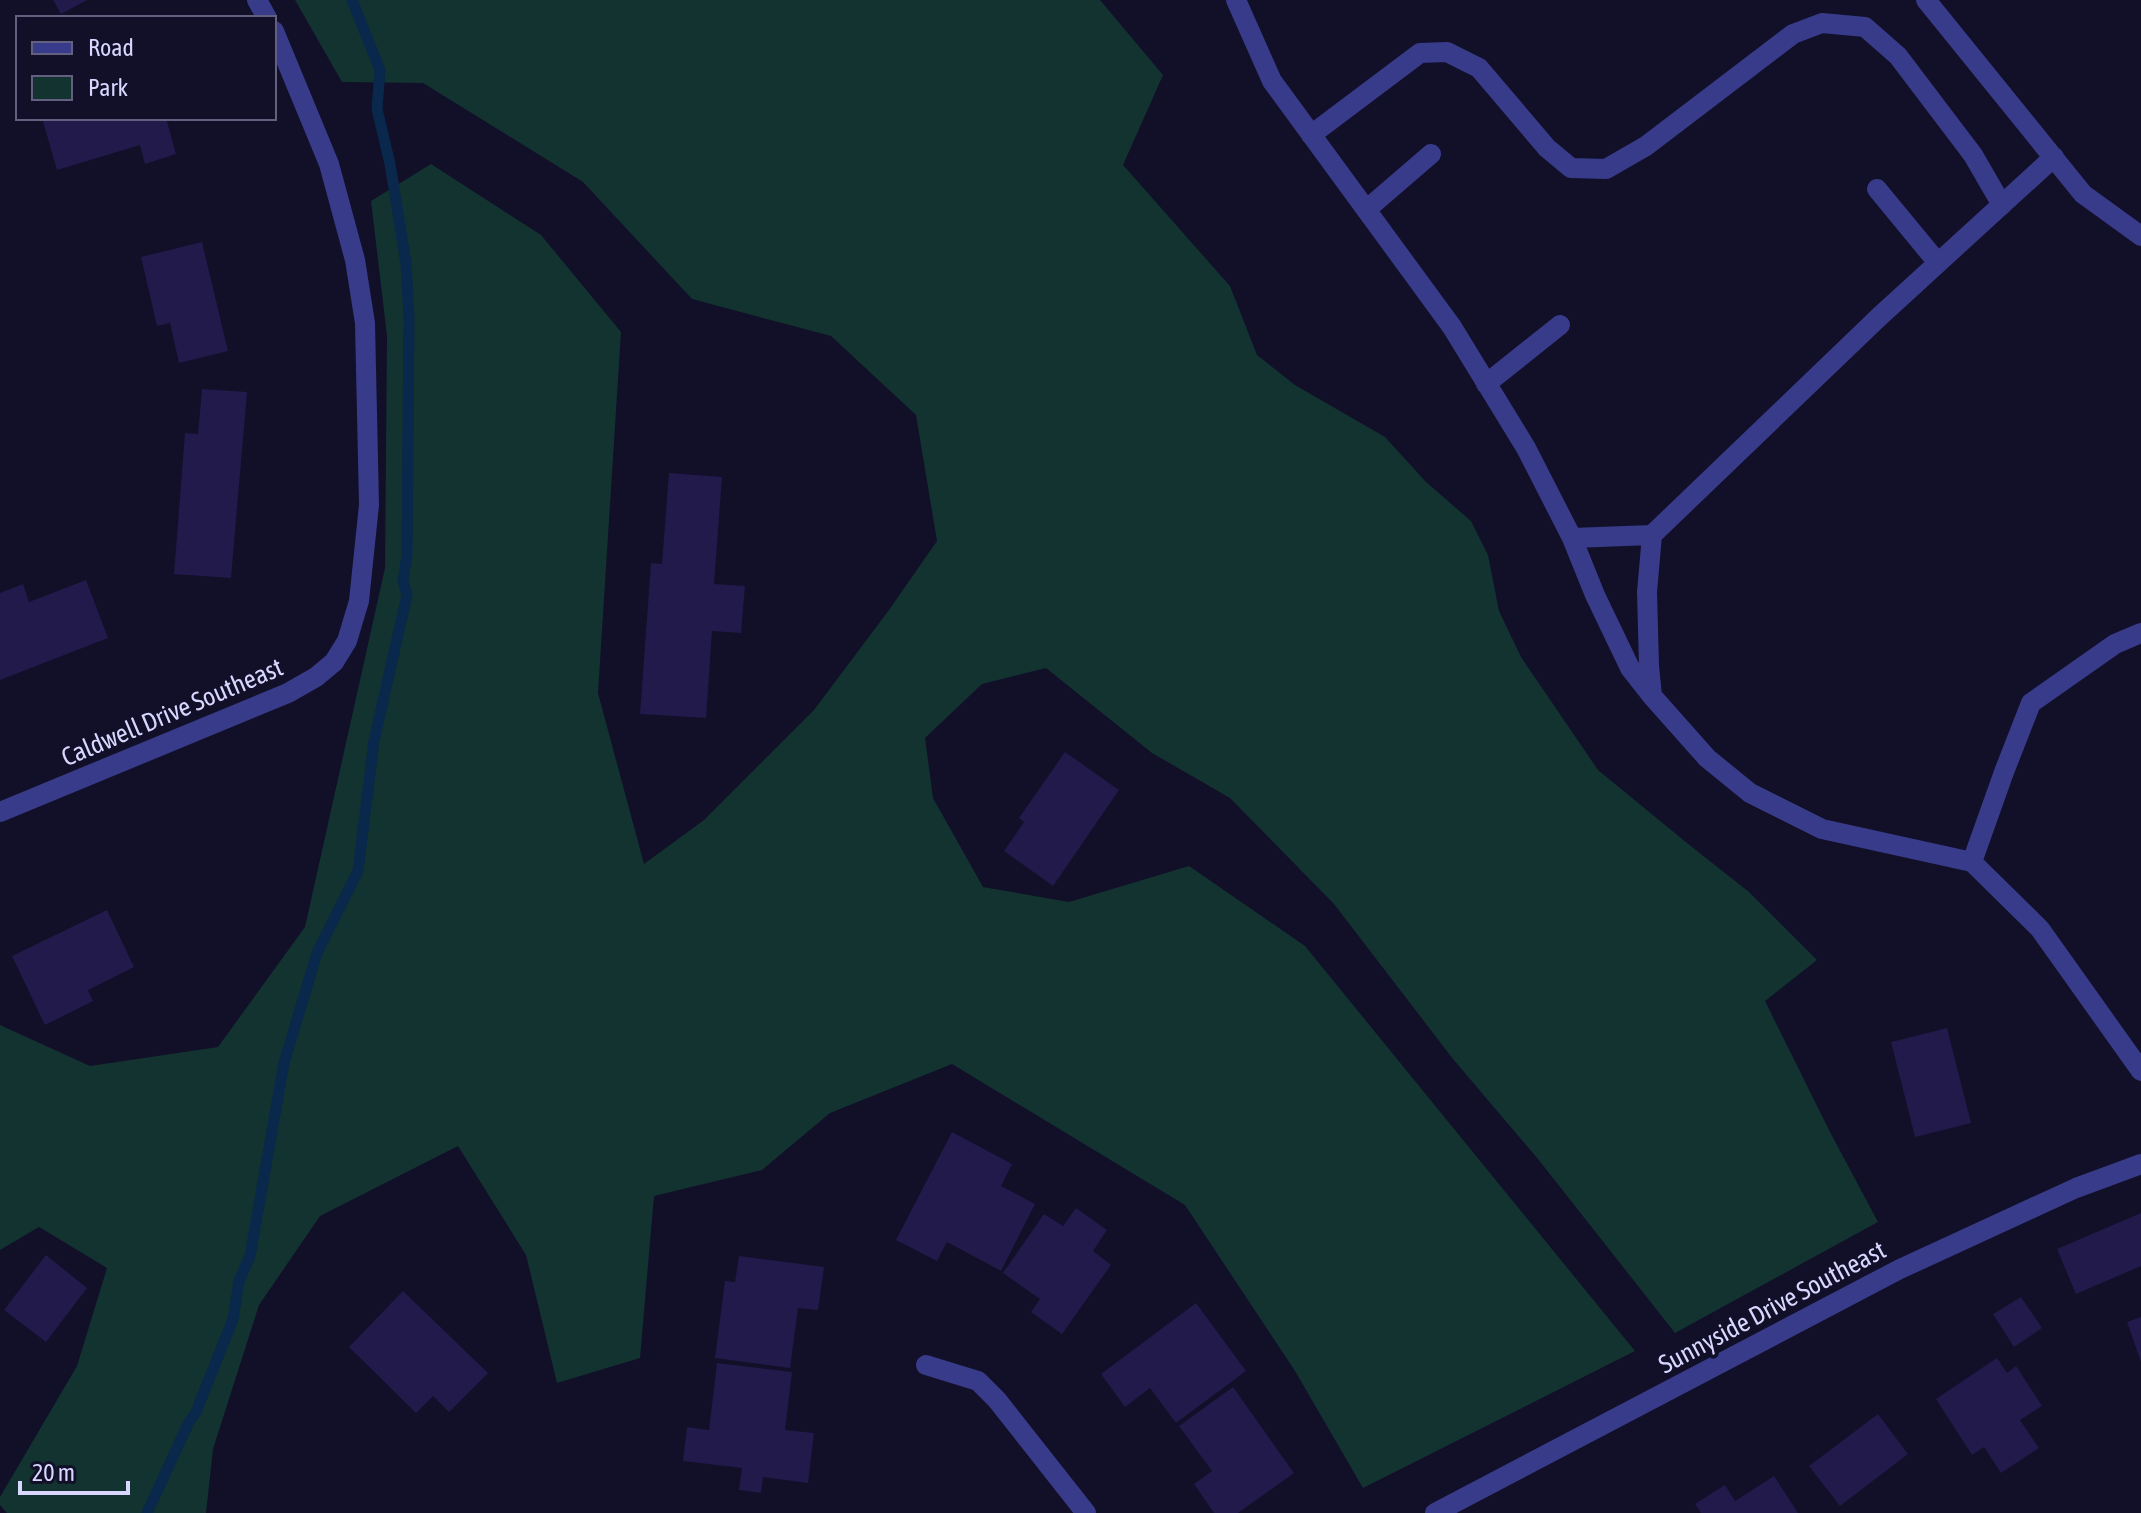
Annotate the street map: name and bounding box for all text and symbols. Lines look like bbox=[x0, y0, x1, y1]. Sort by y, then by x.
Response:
legend bbox=[16, 16, 276, 120]
text: Road bbox=[88, 34, 134, 61]
text: Park bbox=[88, 74, 129, 101]
street label: Caldwell Drive Southeast bbox=[57, 652, 287, 772]
street label: Sunnyside Drive Southeast bbox=[1653, 1234, 1891, 1380]
scale bar bbox=[20, 1445, 128, 1495]
text: 20 m bbox=[32, 1459, 75, 1486]

